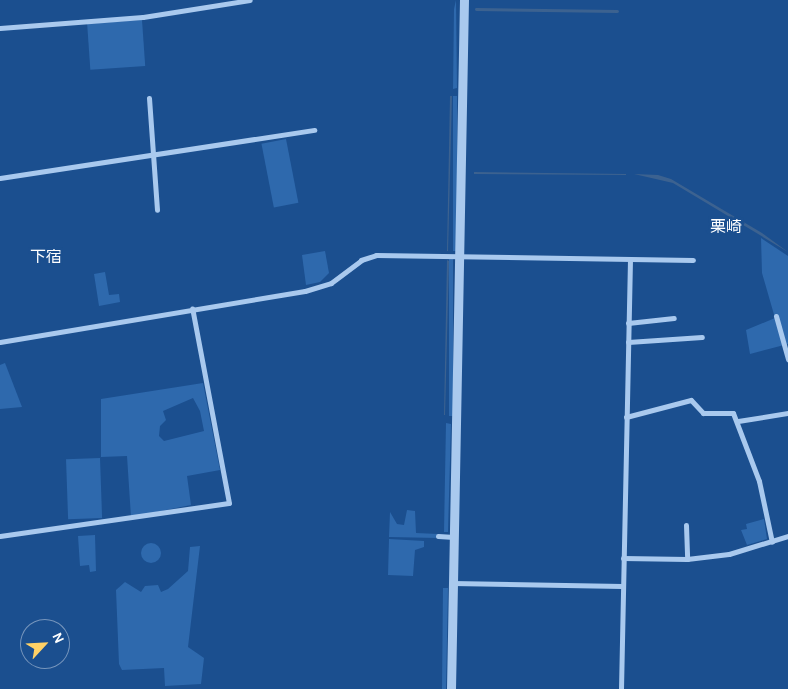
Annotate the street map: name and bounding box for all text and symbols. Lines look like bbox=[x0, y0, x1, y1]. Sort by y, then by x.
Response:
district label: 栗崎 bbox=[710, 217, 742, 237]
district label: 下宿 bbox=[30, 247, 62, 267]
north arrow bbox=[20, 619, 70, 669]
text: N bbox=[48, 630, 68, 646]

